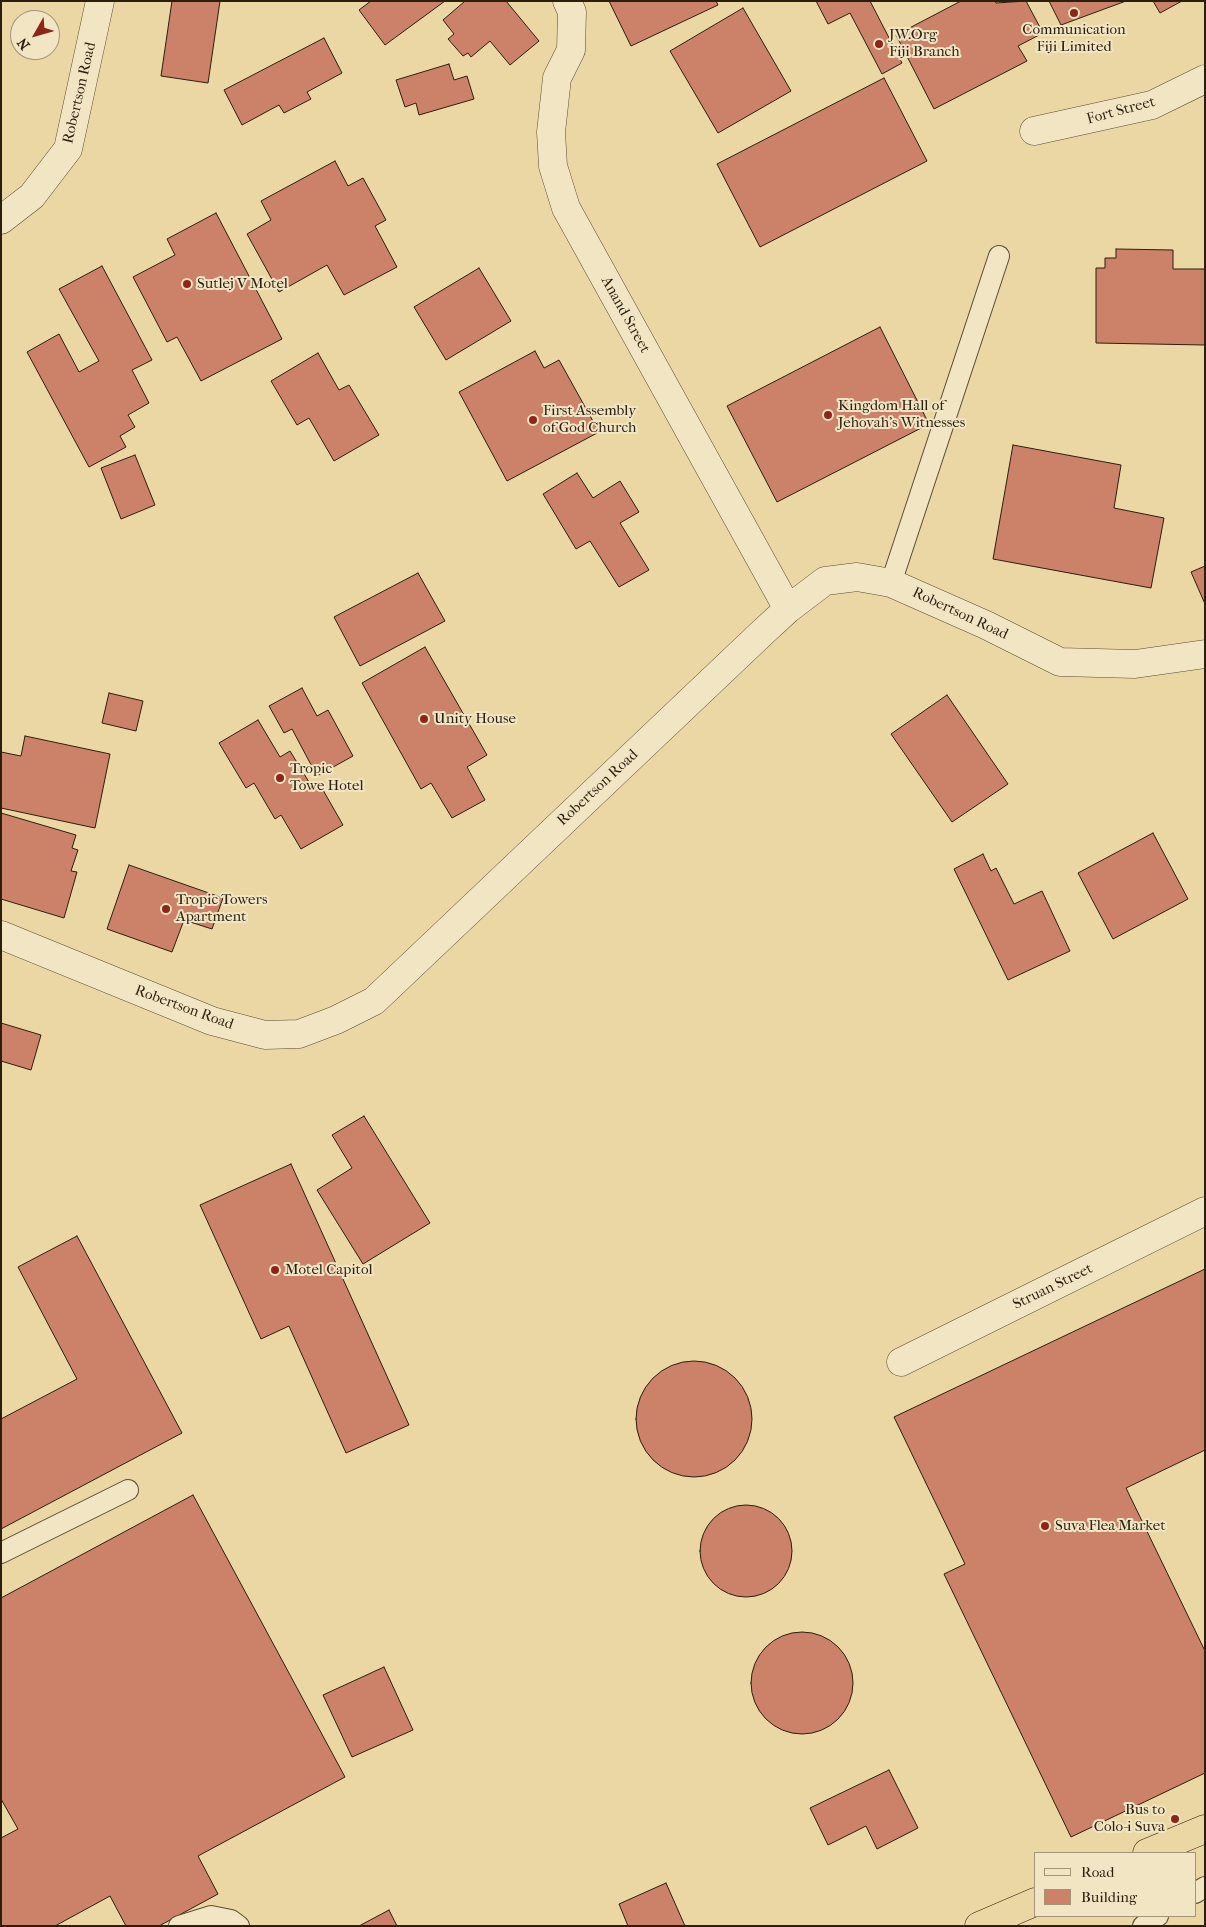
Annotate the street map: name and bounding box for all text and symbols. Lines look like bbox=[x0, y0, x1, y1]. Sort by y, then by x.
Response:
marker: Communication Fiji Limited bbox=[1068, 7, 1080, 19]
north arrow bbox=[10, 10, 60, 60]
place label: Communication Fiji Limited bbox=[1022, 21, 1126, 56]
place label: JW.Org Fiji Branch bbox=[889, 26, 960, 61]
text: N bbox=[14, 35, 34, 53]
marker: JW.Org Fiji Branch bbox=[873, 38, 885, 50]
street label: Robertson Road bbox=[60, 40, 100, 146]
street label: Fort Street bbox=[1085, 93, 1157, 129]
street label: Anand Street bbox=[597, 273, 653, 357]
place label: Sutlej V Motel bbox=[197, 275, 288, 293]
marker: Sutlej V Motel bbox=[181, 278, 193, 290]
place label: Kingdom Hall of Jehovah's Witnesses bbox=[838, 397, 965, 432]
place label: First Assembly of God Church bbox=[543, 402, 636, 437]
marker: Kingdom Hall of Jehovah's Witnesses bbox=[822, 409, 834, 421]
marker: First Assembly of God Church bbox=[527, 414, 539, 426]
street label: Robertson Road bbox=[909, 584, 1011, 644]
place label: Unity House bbox=[434, 710, 516, 728]
marker: Unity House bbox=[418, 713, 430, 725]
street label: Robertson Road bbox=[554, 746, 642, 830]
place label: Tropic Towe Hotel bbox=[290, 760, 364, 795]
marker: Tropic Towe Hotel bbox=[274, 772, 286, 784]
place label: Tropic Towers Apartment bbox=[176, 891, 267, 926]
marker: Tropic Towers Apartment bbox=[160, 903, 172, 915]
street label: Robertson Road bbox=[132, 982, 236, 1034]
street label: Struan Street bbox=[1010, 1260, 1096, 1314]
place label: Motel Capitol bbox=[285, 1261, 373, 1279]
marker: Motel Capitol bbox=[269, 1264, 281, 1276]
place label: Suva Flea Market bbox=[1055, 1517, 1166, 1535]
marker: Suva Flea Market bbox=[1039, 1520, 1051, 1532]
place label: Bus to Colo-i Suva bbox=[1094, 1801, 1165, 1836]
marker: Bus to Colo-i Suva bbox=[1169, 1813, 1181, 1825]
legend bbox=[1034, 1852, 1196, 1917]
text: Road bbox=[1081, 1863, 1114, 1881]
text: Building bbox=[1081, 1888, 1137, 1906]

